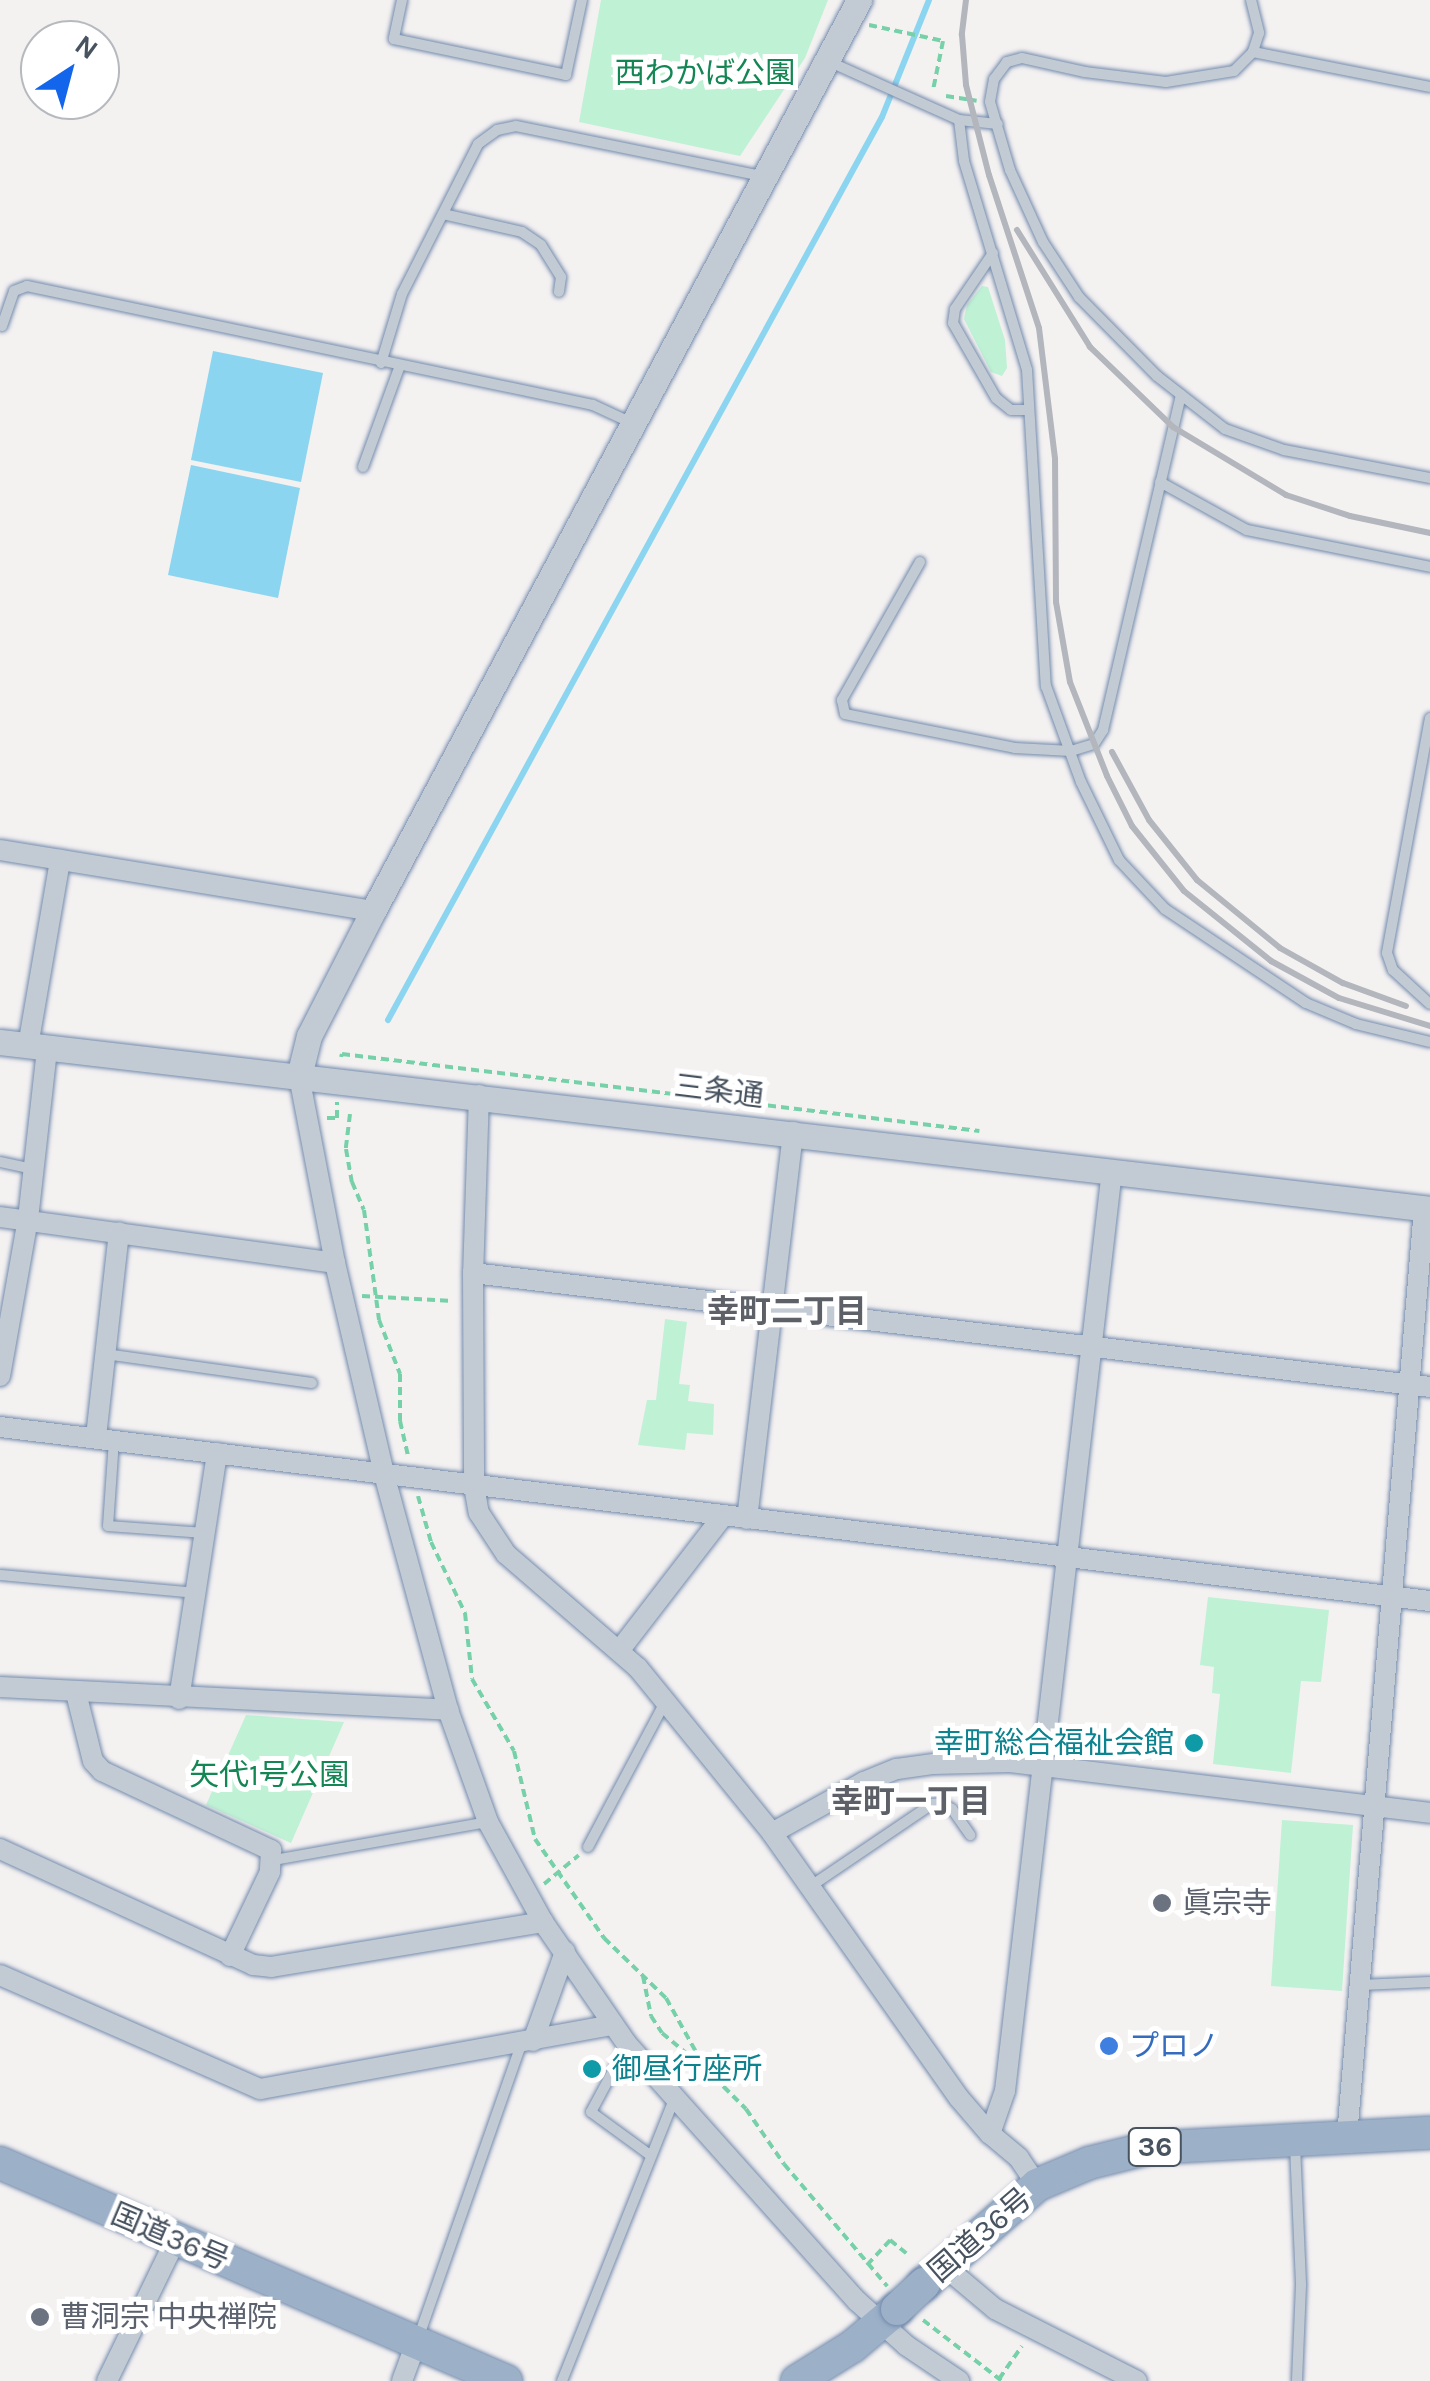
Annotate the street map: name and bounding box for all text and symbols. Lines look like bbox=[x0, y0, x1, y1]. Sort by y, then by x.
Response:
north arrow bbox=[20, 20, 120, 120]
text: N bbox=[69, 28, 105, 66]
park label: 西わかば公園 bbox=[615, 55, 795, 91]
street label: 三条通 bbox=[672, 1068, 766, 1114]
district label: 幸町二丁目 bbox=[707, 1293, 867, 1331]
place label: 幸町総合福祉会館 bbox=[934, 1725, 1174, 1761]
marker: 幸町総合福祉会館 bbox=[1183, 1732, 1205, 1754]
park label: 矢代1号公園 bbox=[189, 1757, 349, 1793]
district label: 幸町一丁目 bbox=[831, 1783, 991, 1821]
place label: 眞宗寺 bbox=[1182, 1885, 1272, 1921]
marker: 眞宗寺 bbox=[1151, 1892, 1173, 1914]
place label: プロノ bbox=[1129, 2028, 1219, 2064]
marker: プロノ bbox=[1098, 2035, 1120, 2057]
place label: 御昼行座所 bbox=[612, 2051, 762, 2087]
marker: 御昼行座所 bbox=[581, 2058, 603, 2080]
road number: 36 bbox=[1128, 2124, 1182, 2170]
street label: 国道36号 bbox=[921, 2180, 1039, 2290]
street label: 国道36号 bbox=[105, 2196, 235, 2278]
place label: 曹洞宗 中央禅院 bbox=[60, 2299, 277, 2335]
marker: 曹洞宗 中央禅院 bbox=[29, 2306, 51, 2328]

